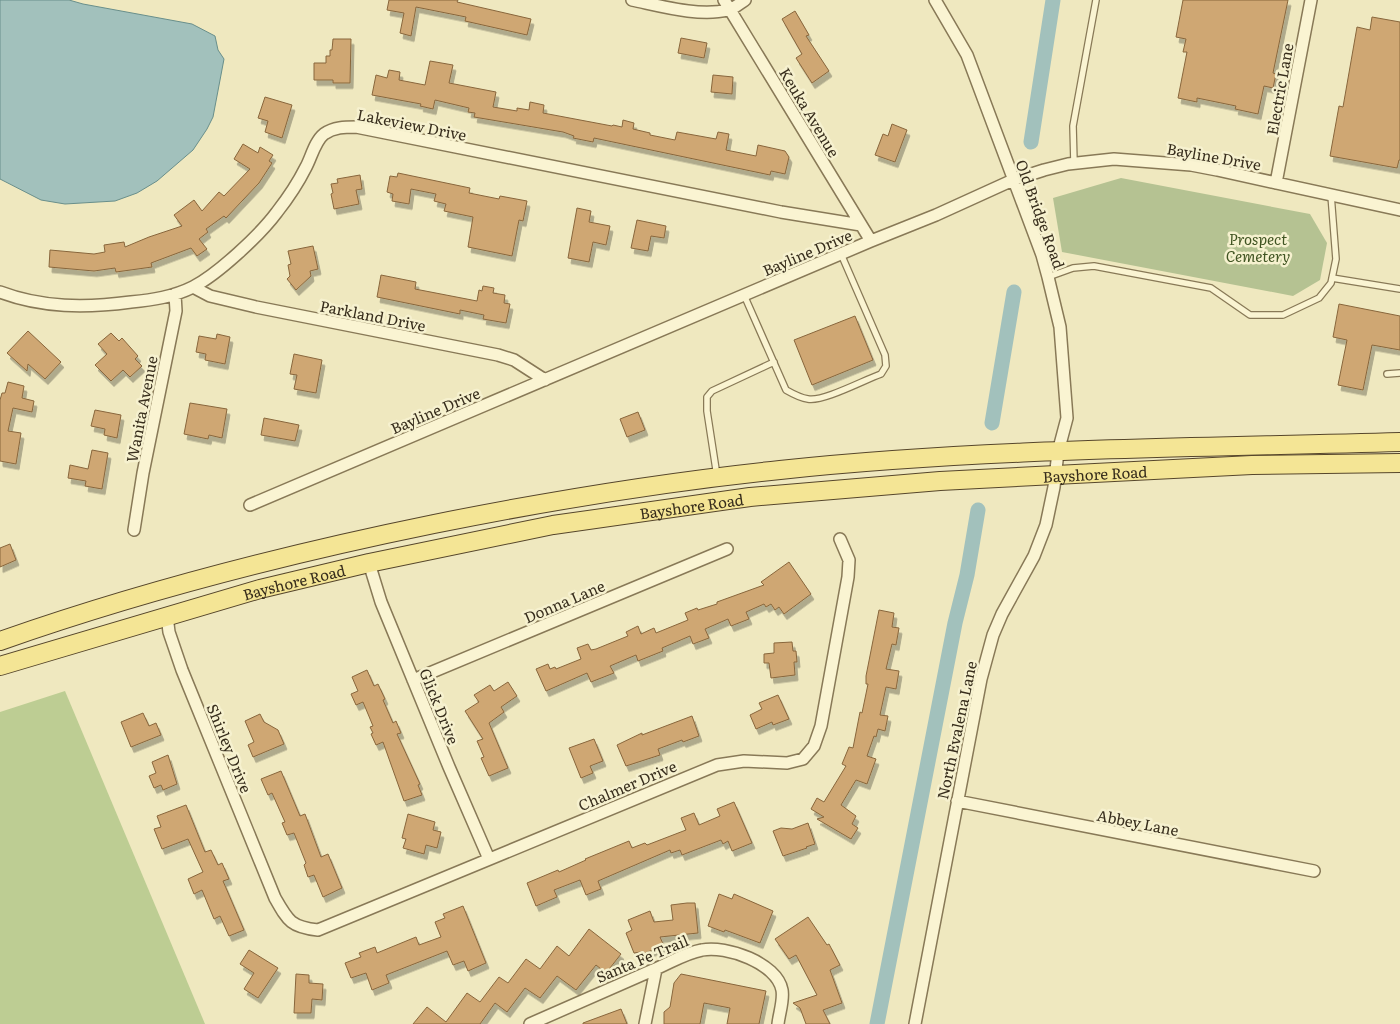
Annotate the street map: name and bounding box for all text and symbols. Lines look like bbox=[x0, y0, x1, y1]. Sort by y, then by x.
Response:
street label: Electric Lane bbox=[1260, 41, 1298, 137]
street label: Keuka Avenue bbox=[774, 63, 846, 161]
street label: Lakeview Drive bbox=[355, 102, 469, 146]
street label: Bayline Drive bbox=[1165, 136, 1263, 176]
street label: Old Bridge Road bbox=[1011, 156, 1071, 272]
street label: Bayline Drive bbox=[759, 223, 856, 281]
park label: Prospect Cemetery bbox=[1226, 227, 1290, 267]
street label: Parkland Drive bbox=[318, 293, 428, 337]
street label: Wanita Avenue bbox=[119, 353, 163, 464]
street label: Bayline Drive bbox=[387, 381, 484, 439]
street label: Bayshore Road bbox=[1042, 459, 1148, 487]
street label: Bayshore Road bbox=[638, 487, 745, 524]
street label: Bayshore Road bbox=[240, 558, 348, 605]
street label: Donna Lane bbox=[520, 574, 608, 628]
street label: North Evalena Lane bbox=[930, 658, 982, 801]
street label: Glick Drive bbox=[414, 665, 466, 748]
street label: Shirley Drive bbox=[202, 700, 258, 796]
street label: Chalmer Drive bbox=[574, 754, 680, 816]
street label: Abbey Lane bbox=[1095, 803, 1181, 841]
street label: Santa Fe Trail bbox=[592, 928, 692, 988]

